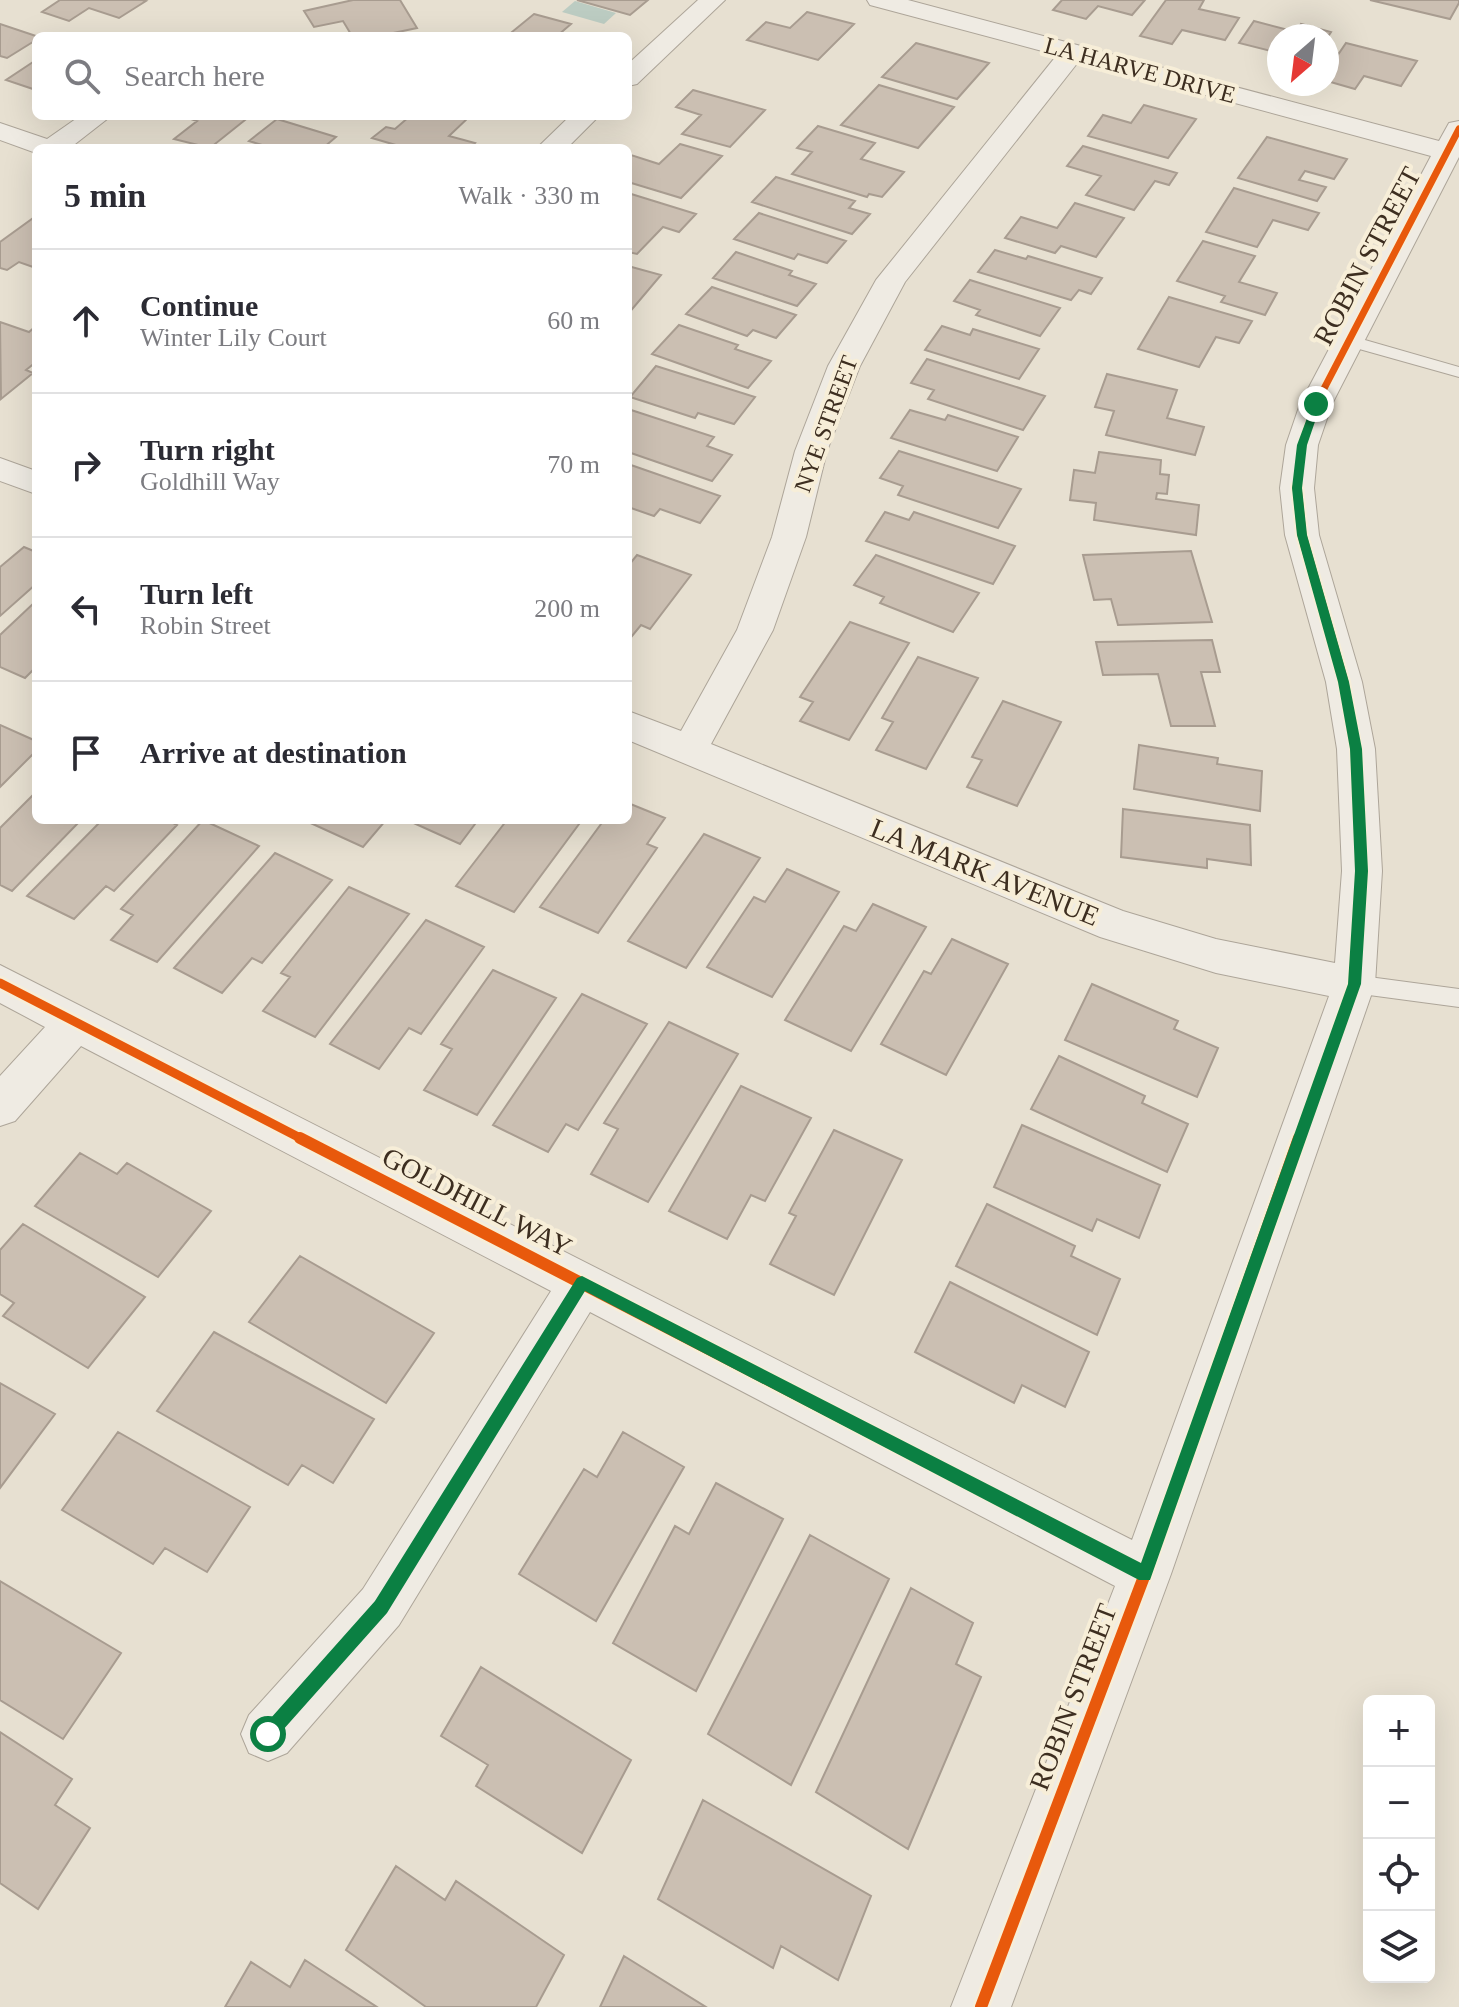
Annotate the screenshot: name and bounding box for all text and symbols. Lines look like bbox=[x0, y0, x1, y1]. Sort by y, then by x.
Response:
north arrow bbox=[1267, 24, 1339, 96]
search box bbox=[32, 32, 632, 120]
street label: LA HARVE DRIVE bbox=[1042, 32, 1238, 108]
icon: search bbox=[60, 54, 104, 98]
text: Search here bbox=[124, 59, 265, 92]
street label: ROBIN STREET bbox=[1307, 162, 1427, 350]
text: 5 min bbox=[64, 177, 146, 214]
text: Walk · 330 m bbox=[458, 181, 600, 210]
text: Continue bbox=[140, 289, 258, 322]
icon: ahead bbox=[64, 299, 108, 343]
text: 60 m bbox=[547, 306, 600, 335]
text: Winter Lily Court bbox=[140, 323, 327, 352]
street label: NYE STREET bbox=[789, 352, 863, 496]
route end bbox=[1298, 386, 1334, 422]
text: Turn right bbox=[140, 433, 275, 466]
icon: right bbox=[64, 443, 108, 487]
text: 70 m bbox=[547, 450, 600, 479]
text: Goldhill Way bbox=[140, 467, 280, 496]
text: Turn left bbox=[140, 577, 253, 610]
icon: left bbox=[64, 587, 108, 631]
text: 200 m bbox=[534, 594, 600, 623]
text: Robin Street bbox=[140, 611, 271, 640]
icon: arrive bbox=[64, 731, 108, 775]
text: Arrive at destination bbox=[140, 736, 407, 769]
street label: LA MARK AVENUE bbox=[866, 812, 1104, 932]
street label: GOLDHILL WAY bbox=[377, 1141, 577, 1263]
street label: ROBIN STREET bbox=[1023, 1600, 1123, 1794]
map controls bbox=[1363, 1695, 1435, 1983]
button: + bbox=[1363, 1695, 1435, 1767]
route start bbox=[250, 1716, 286, 1752]
button: − bbox=[1363, 1767, 1435, 1839]
button: locate bbox=[1363, 1839, 1435, 1911]
button: layers bbox=[1363, 1911, 1435, 1983]

